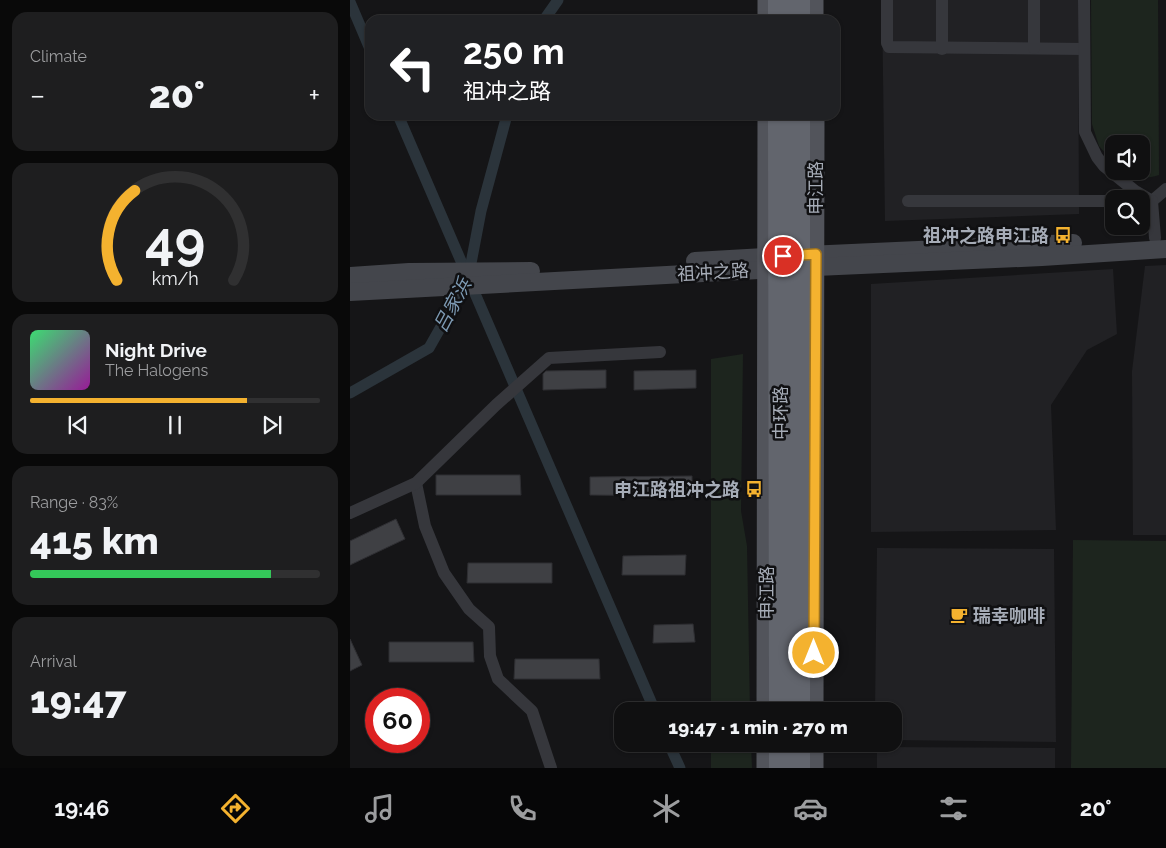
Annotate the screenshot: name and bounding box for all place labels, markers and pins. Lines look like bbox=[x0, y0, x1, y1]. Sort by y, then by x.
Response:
place label: 祖冲之路申江路 bbox=[923, 225, 1049, 246]
bus stop icon: 祖冲之路申江路 bbox=[1053, 225, 1073, 245]
pin bbox=[762, 235, 804, 277]
place label: 申江路祖冲之路 bbox=[614, 479, 740, 500]
bus stop icon: 申江路祖冲之路 bbox=[744, 479, 764, 499]
cafe icon: 瑞幸咖啡 bbox=[949, 605, 969, 625]
place label: 瑞幸咖啡 bbox=[973, 605, 1045, 626]

